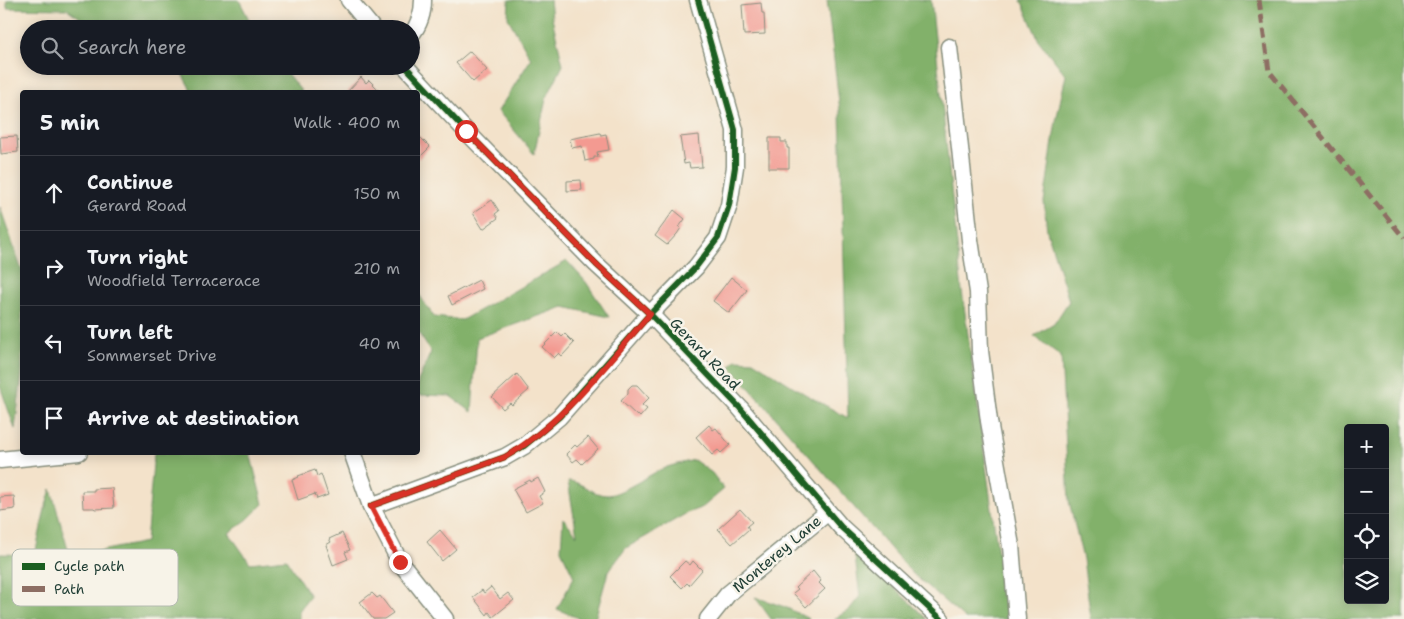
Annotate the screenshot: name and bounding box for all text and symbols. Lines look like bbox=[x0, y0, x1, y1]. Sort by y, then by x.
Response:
search box bbox=[20, 20, 420, 75]
icon: search bbox=[38, 34, 66, 62]
text: Search here bbox=[78, 35, 187, 60]
text: 5 min bbox=[40, 109, 100, 137]
text: Walk · 400 m bbox=[293, 112, 400, 133]
route start bbox=[455, 120, 478, 143]
text: Continue bbox=[87, 170, 173, 195]
icon: ahead bbox=[40, 179, 68, 207]
text: 150 m bbox=[353, 183, 400, 204]
text: Gerard Road bbox=[87, 195, 187, 216]
text: Turn right bbox=[87, 245, 188, 270]
icon: right bbox=[40, 254, 68, 282]
text: 210 m bbox=[353, 258, 400, 279]
text: Woodfield Terracerace bbox=[87, 270, 261, 291]
street label: Gerard Road bbox=[665, 313, 745, 395]
text: Turn left bbox=[87, 320, 173, 345]
icon: left bbox=[40, 329, 68, 357]
text: 40 m bbox=[358, 333, 400, 354]
text: Sommerset Drive bbox=[87, 345, 217, 366]
icon: arrive bbox=[40, 404, 68, 432]
text: Arrive at destination bbox=[87, 406, 299, 431]
map controls bbox=[1344, 424, 1389, 604]
button: + bbox=[1344, 424, 1389, 469]
button: − bbox=[1344, 469, 1389, 514]
street label: Monterey Lane bbox=[728, 511, 826, 597]
button: locate bbox=[1344, 514, 1389, 559]
legend bbox=[12, 549, 178, 606]
route end bbox=[389, 551, 412, 574]
text: Cycle path bbox=[54, 557, 125, 575]
button: layers bbox=[1344, 559, 1389, 604]
text: Path bbox=[54, 580, 85, 598]

